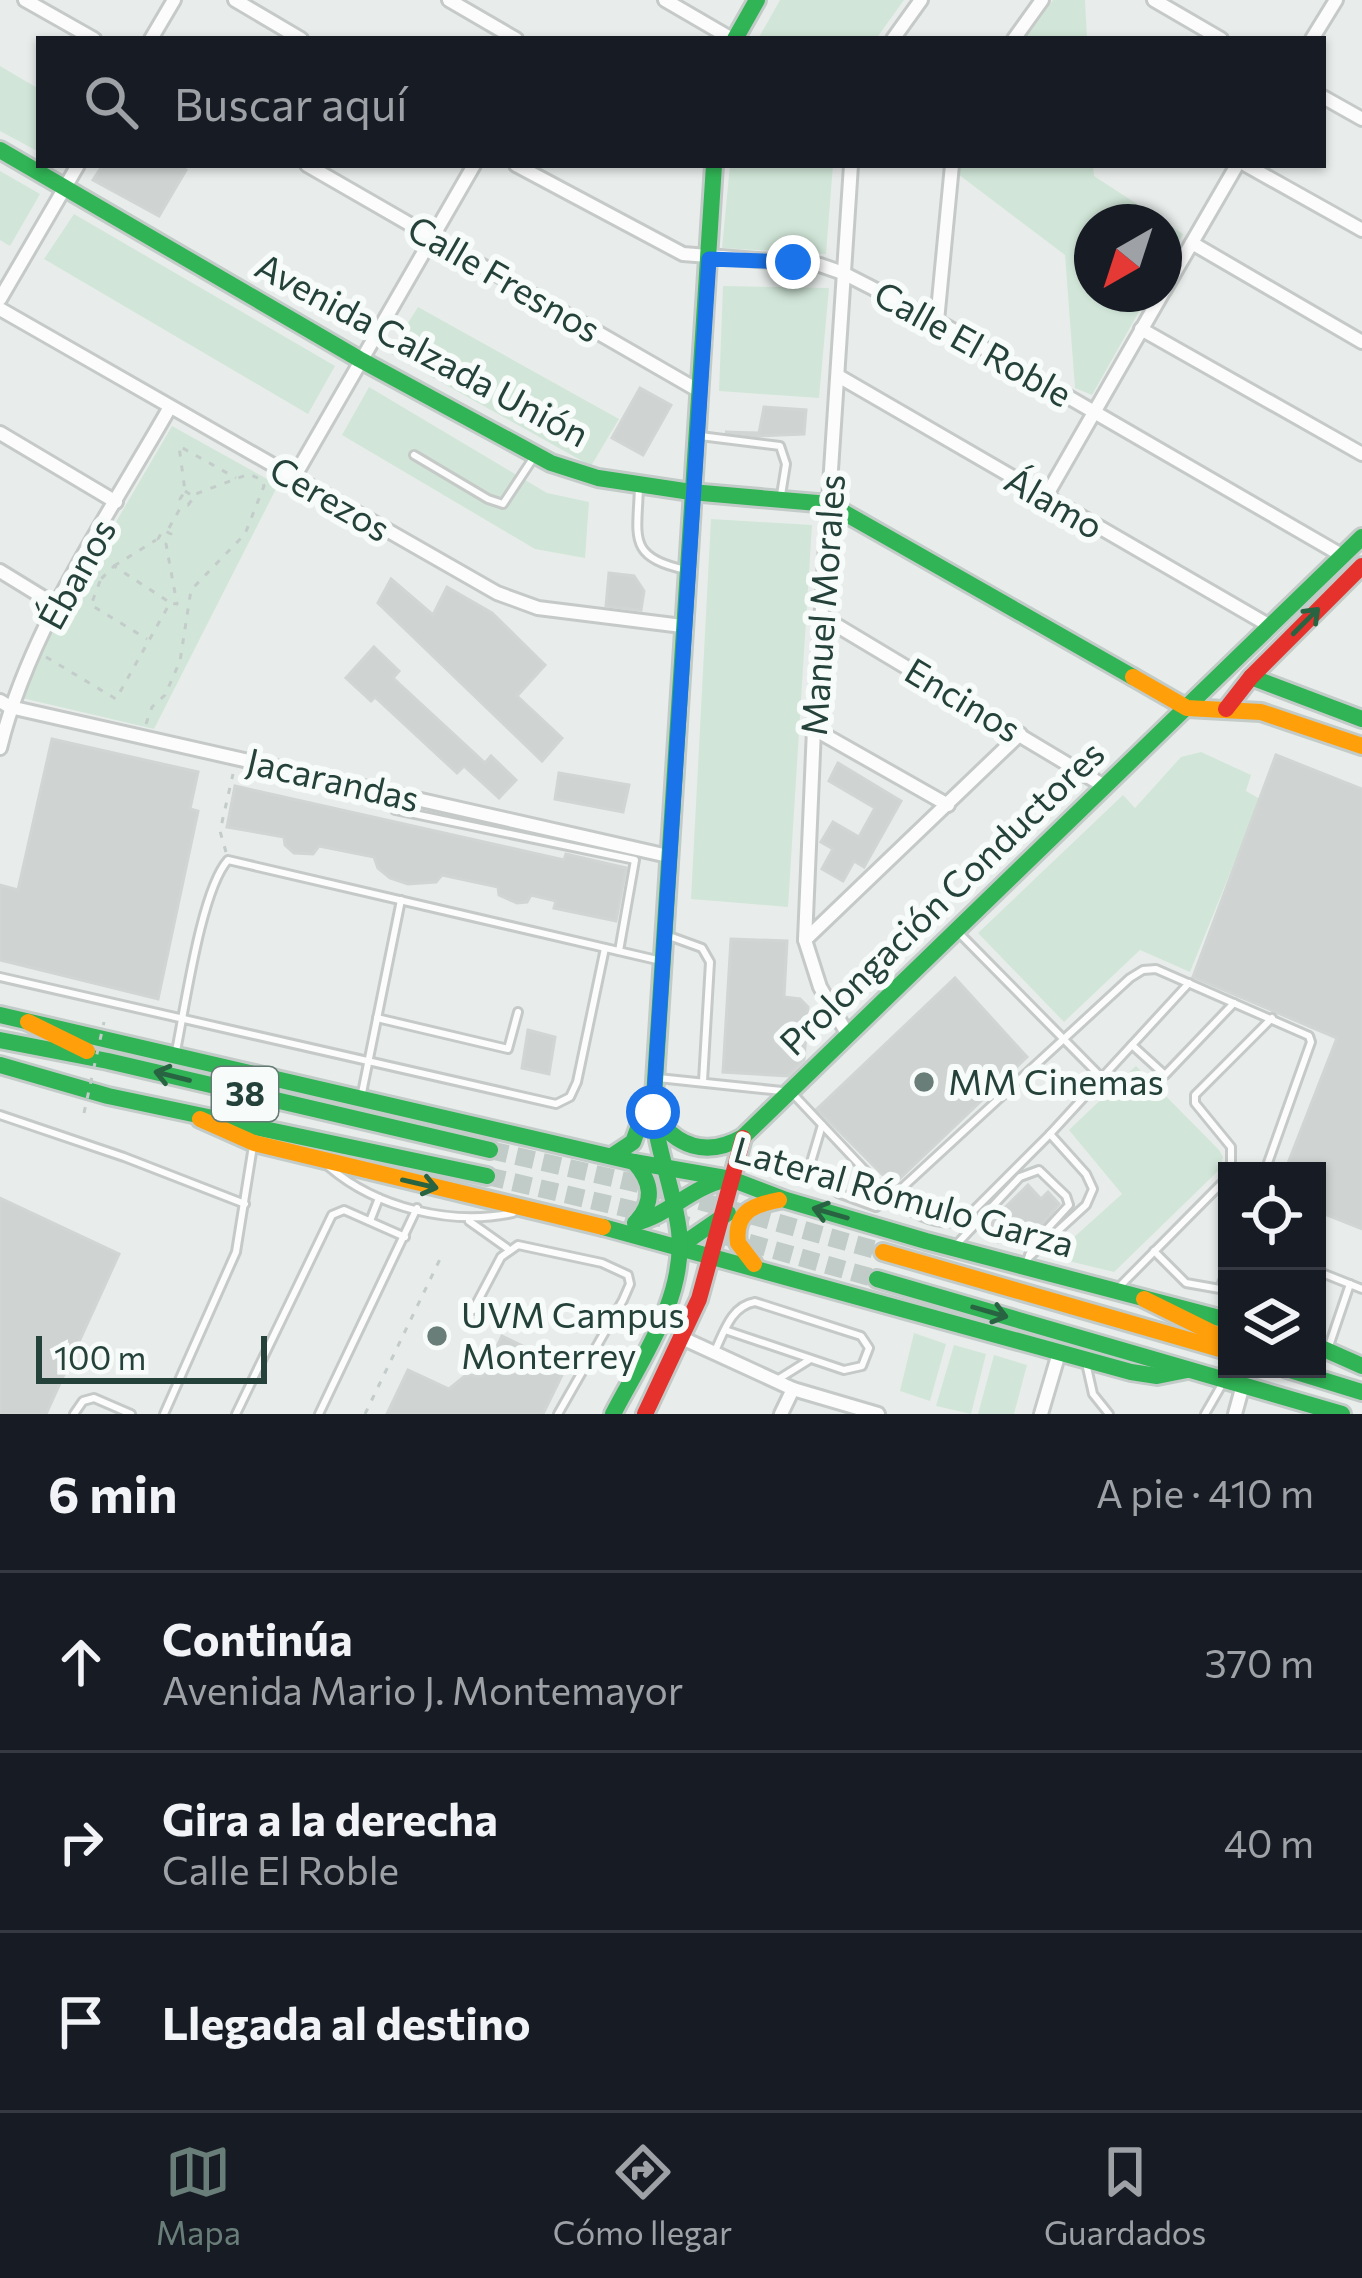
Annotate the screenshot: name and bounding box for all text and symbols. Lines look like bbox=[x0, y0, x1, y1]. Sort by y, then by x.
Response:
search box bbox=[36, 36, 1326, 168]
icon: search bbox=[78, 69, 144, 135]
text: Buscar aquí bbox=[174, 75, 408, 130]
street label: Calle Fresnos bbox=[401, 204, 609, 350]
north arrow bbox=[1074, 204, 1182, 312]
route end bbox=[766, 235, 820, 289]
street label: Avenida Calzada Unión bbox=[249, 242, 597, 455]
street label: Calle El Roble bbox=[868, 270, 1080, 415]
street label: Cerezos bbox=[263, 445, 399, 549]
street label: Álamo bbox=[998, 456, 1112, 547]
street label: Manuel Morales bbox=[790, 473, 852, 737]
street label: Ébanos bbox=[27, 510, 123, 636]
one-way arrow bbox=[1291, 607, 1320, 636]
street label: Encinos bbox=[898, 647, 1030, 750]
street label: Prolongación Conductores bbox=[769, 730, 1112, 1063]
street label: Jacarandas bbox=[243, 737, 424, 819]
place label: MM Cinemas bbox=[948, 1058, 1164, 1102]
one-way arrow bbox=[153, 1064, 191, 1086]
road number: 38 bbox=[212, 1067, 278, 1121]
marker: MM Cinemas bbox=[911, 1069, 937, 1095]
route start bbox=[626, 1085, 680, 1139]
street label: Lateral Rómulo Garza bbox=[729, 1125, 1080, 1265]
map controls bbox=[1218, 1162, 1326, 1378]
button: locate bbox=[1218, 1162, 1326, 1270]
one-way arrow bbox=[400, 1174, 438, 1196]
one-way arrow bbox=[812, 1201, 850, 1223]
button: layers bbox=[1218, 1270, 1326, 1378]
place label: UVM Campus Monterrey bbox=[461, 1291, 685, 1376]
one-way arrow bbox=[970, 1302, 1008, 1324]
marker: UVM Campus Monterrey bbox=[424, 1323, 450, 1349]
scale bar bbox=[36, 1330, 267, 1383]
text: 100 m bbox=[54, 1336, 146, 1377]
text: 6 min bbox=[48, 1461, 177, 1524]
text: A pie · 410 m bbox=[1096, 1468, 1314, 1516]
text: Continúa bbox=[162, 1610, 353, 1665]
icon: ahead bbox=[48, 1629, 114, 1695]
text: 370 m bbox=[1204, 1638, 1314, 1686]
text: Avenida Mario J. Montemayor bbox=[162, 1665, 683, 1713]
text: Gira a la derecha bbox=[162, 1790, 498, 1845]
icon: right bbox=[48, 1809, 114, 1875]
text: 40 m bbox=[1224, 1818, 1314, 1866]
text: Calle El Roble bbox=[162, 1845, 399, 1893]
icon: arrive bbox=[48, 1989, 114, 2055]
text: Llegada al destino bbox=[162, 1994, 531, 2049]
tab: Mapa bbox=[156, 2139, 241, 2252]
tab: Cómo llegar bbox=[553, 2139, 732, 2252]
tab: Guardados bbox=[1044, 2139, 1206, 2252]

